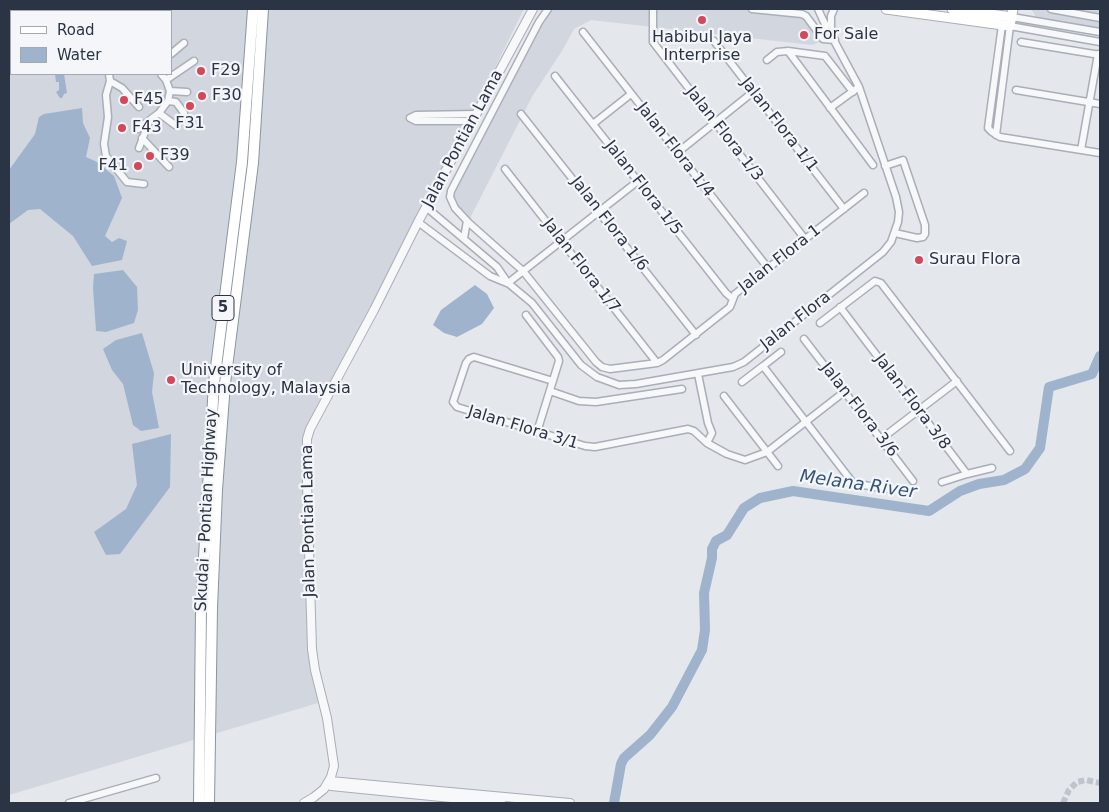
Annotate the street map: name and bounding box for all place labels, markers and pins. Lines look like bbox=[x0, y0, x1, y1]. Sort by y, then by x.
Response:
marker: Habibul Jaya Interprise bbox=[696, 14, 708, 26]
place label: For Sale bbox=[814, 25, 878, 45]
place label: Habibul Jaya Interprise bbox=[652, 28, 752, 66]
marker: For Sale bbox=[798, 29, 810, 41]
place label: F29 bbox=[211, 61, 241, 81]
marker: F29 bbox=[195, 65, 207, 77]
place label: F30 bbox=[212, 86, 242, 106]
place label: F45 bbox=[134, 90, 164, 110]
marker: F30 bbox=[196, 90, 208, 102]
marker: F45 bbox=[118, 94, 130, 106]
marker: F31 bbox=[184, 100, 196, 112]
place label: F31 bbox=[175, 114, 205, 134]
place label: F43 bbox=[132, 118, 162, 138]
marker: F43 bbox=[116, 122, 128, 134]
place label: F39 bbox=[160, 146, 190, 166]
marker: F39 bbox=[144, 150, 156, 162]
place label: F41 bbox=[98, 156, 128, 176]
marker: F41 bbox=[132, 160, 144, 172]
place label: Surau Flora bbox=[929, 250, 1021, 270]
marker: Surau Flora bbox=[913, 254, 925, 266]
place label: University of Technology, Malaysia bbox=[181, 361, 351, 399]
marker: University of Technology, Malaysia bbox=[165, 374, 177, 386]

